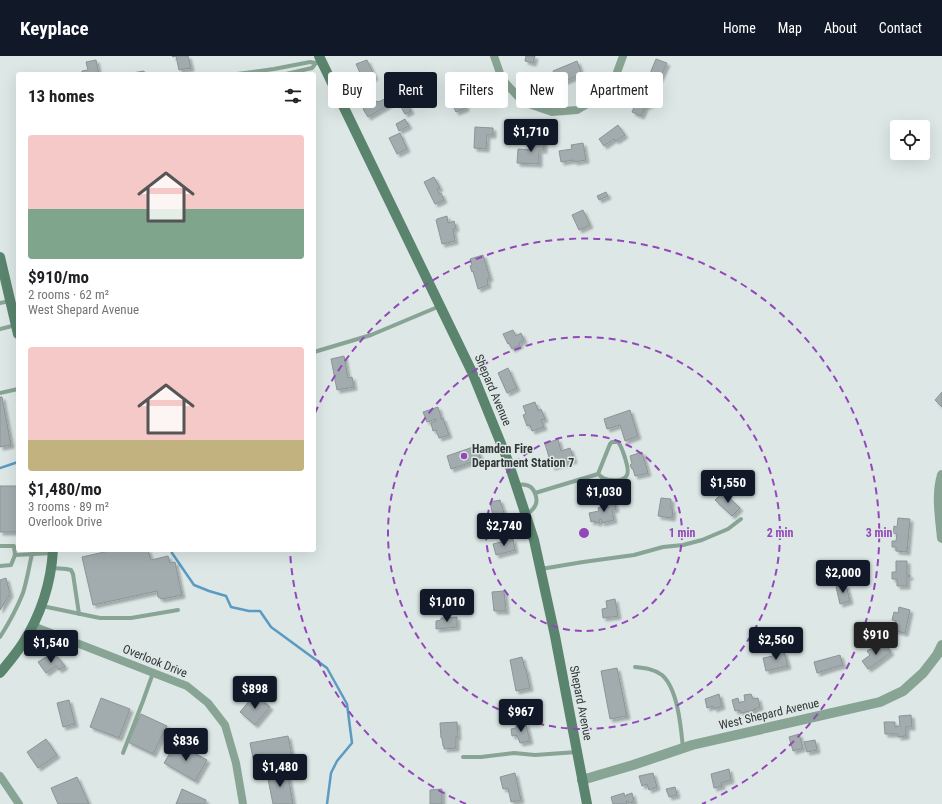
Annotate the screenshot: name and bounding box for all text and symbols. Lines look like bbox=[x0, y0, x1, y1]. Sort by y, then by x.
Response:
text: Keyplace bbox=[20, 17, 89, 40]
text: Home bbox=[723, 20, 756, 36]
text: Map bbox=[778, 20, 802, 36]
text: About bbox=[824, 20, 857, 36]
text: Contact bbox=[879, 20, 922, 36]
chip: Buy bbox=[328, 72, 376, 108]
chip: Rent bbox=[384, 72, 437, 108]
chip: Filters bbox=[445, 72, 508, 108]
chip: New bbox=[516, 72, 568, 108]
chip: Apartment bbox=[576, 72, 663, 108]
icon: filters bbox=[282, 85, 304, 107]
text: 13 homes bbox=[28, 86, 94, 106]
pin: $1,710 bbox=[498, 119, 564, 153]
map controls bbox=[890, 120, 930, 160]
button: locate bbox=[890, 120, 930, 160]
text: $1,710 bbox=[513, 124, 549, 139]
icon: home bbox=[130, 161, 202, 233]
text: $910/mo bbox=[28, 267, 89, 287]
text: 2 rooms · 62 m² bbox=[28, 287, 109, 302]
text: West Shepard Avenue bbox=[28, 302, 139, 317]
street label: Shepard Avenue bbox=[472, 352, 514, 428]
icon: home bbox=[130, 373, 202, 445]
place label: Hamden Fire Department Station 7 bbox=[472, 442, 574, 470]
marker: Hamden Fire Department Station 7 bbox=[459, 451, 469, 461]
pin: $1,550 bbox=[695, 470, 761, 504]
text: $1,550 bbox=[710, 475, 746, 490]
text: $1,480/mo bbox=[28, 479, 102, 499]
pin: $1,030 bbox=[571, 479, 637, 513]
text: $1,030 bbox=[586, 484, 622, 499]
text: 3 rooms · 89 m² bbox=[28, 499, 109, 514]
pin: $2,740 bbox=[471, 513, 537, 547]
text: Overlook Drive bbox=[28, 514, 102, 529]
text: $2,740 bbox=[486, 518, 522, 533]
centre of rings bbox=[577, 526, 591, 540]
text: 1 min bbox=[669, 526, 695, 540]
text: 2 min bbox=[767, 526, 793, 540]
text: 3 min bbox=[866, 526, 892, 540]
pin: $2,000 bbox=[810, 560, 876, 594]
text: $2,000 bbox=[825, 565, 861, 580]
pin: $1,010 bbox=[414, 589, 480, 623]
text: $1,010 bbox=[429, 594, 465, 609]
pin: $910 bbox=[852, 622, 900, 656]
pin: $2,560 bbox=[743, 627, 809, 661]
text: $910 bbox=[863, 627, 889, 642]
pin: $1,540 bbox=[18, 630, 84, 664]
text: $2,560 bbox=[758, 632, 794, 647]
text: $1,540 bbox=[33, 635, 69, 650]
street label: Overlook Drive bbox=[121, 642, 190, 680]
street label: Shepard Avenue bbox=[567, 664, 595, 742]
pin: $898 bbox=[231, 676, 279, 710]
text: $898 bbox=[242, 681, 268, 696]
street label: West Shepard Avenue bbox=[718, 696, 821, 732]
pin: $967 bbox=[497, 699, 545, 733]
text: $967 bbox=[508, 704, 534, 719]
pin: $836 bbox=[162, 728, 210, 762]
text: $836 bbox=[173, 733, 199, 748]
pin: $1,480 bbox=[247, 754, 313, 788]
text: $1,480 bbox=[262, 759, 298, 774]

